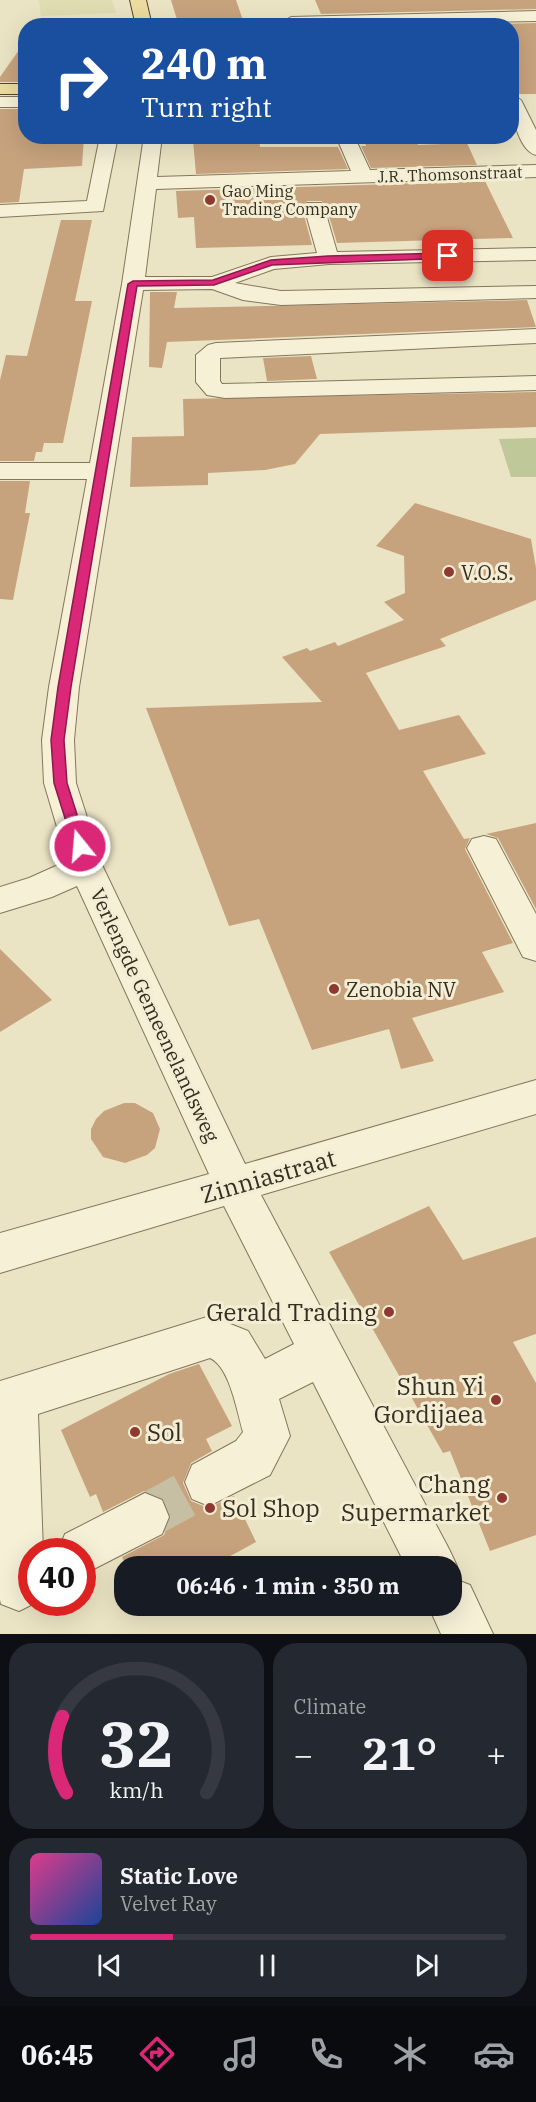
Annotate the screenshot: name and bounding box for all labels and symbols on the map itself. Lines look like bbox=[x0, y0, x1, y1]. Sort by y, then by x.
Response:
street label: J.R. Thomsonstraat bbox=[377, 161, 523, 187]
place label: Gao Ming Trading Company bbox=[222, 181, 358, 219]
marker: Gao Ming Trading Company bbox=[203, 193, 217, 207]
pin bbox=[422, 230, 473, 281]
place label: V.O.S. bbox=[461, 559, 514, 586]
marker: V.O.S. bbox=[442, 565, 456, 579]
position arrow bbox=[48, 814, 112, 878]
street label: Verlengde Gemeenelandsweg bbox=[84, 884, 226, 1146]
place label: Zenobia NV bbox=[346, 976, 456, 1003]
marker: Zenobia NV bbox=[327, 982, 341, 996]
street label: Zinniastraat bbox=[197, 1141, 339, 1211]
place label: Gerald Trading bbox=[206, 1296, 377, 1328]
marker: Gerald Trading bbox=[382, 1305, 396, 1319]
place label: Shun Yi Gordijaea bbox=[374, 1370, 484, 1430]
marker: Shun Yi Gordijaea bbox=[489, 1393, 503, 1407]
place label: Sol bbox=[147, 1416, 182, 1448]
marker: Sol bbox=[128, 1425, 142, 1439]
place label: Chang Supermarket bbox=[341, 1468, 490, 1528]
marker: Chang Supermarket bbox=[495, 1491, 509, 1505]
place label: Sol Shop bbox=[222, 1492, 320, 1524]
marker: Sol Shop bbox=[203, 1501, 217, 1515]
speed limit sign: 40 bbox=[18, 1538, 96, 1616]

